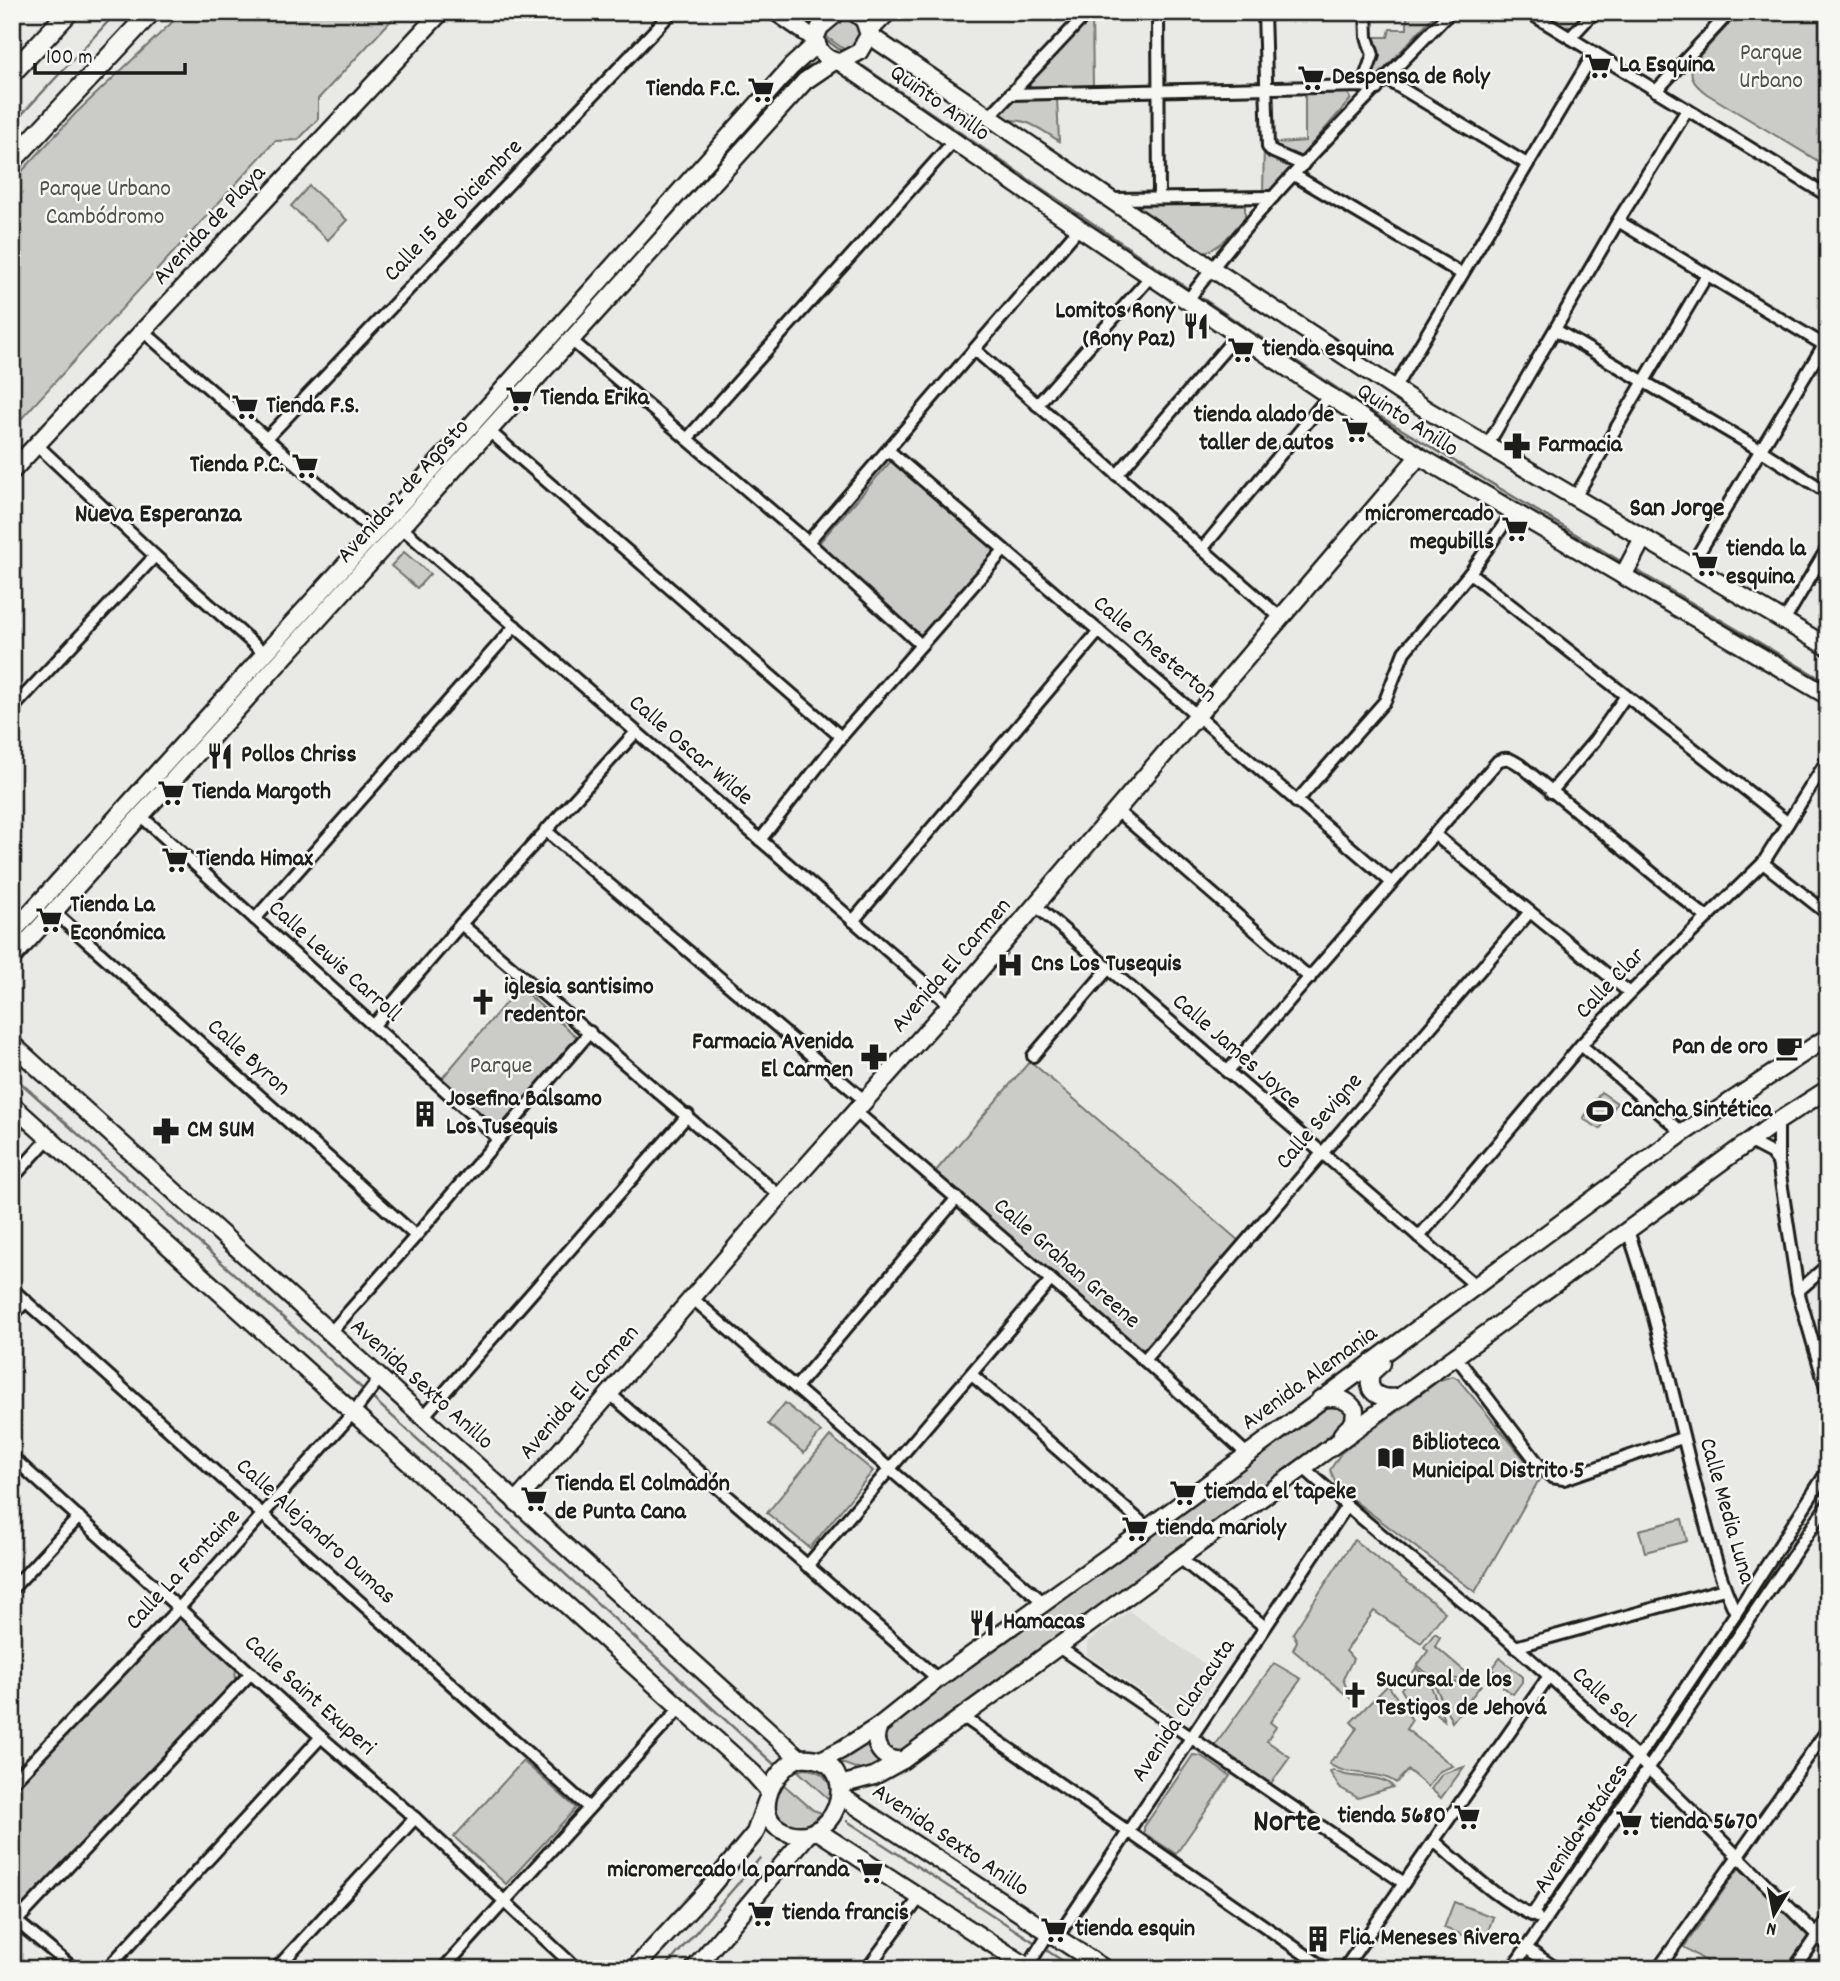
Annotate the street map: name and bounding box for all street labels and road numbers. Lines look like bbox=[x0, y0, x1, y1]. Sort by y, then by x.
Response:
street label: Quinto Anillo bbox=[882, 57, 996, 151]
street label: Calle 15 de Diciembre bbox=[377, 132, 531, 290]
street label: Avenida de Playa bbox=[145, 158, 275, 294]
street label: Quinto Anillo bbox=[1349, 375, 1465, 467]
street label: Avenida 2 de Agosto bbox=[330, 412, 478, 572]
street label: Calle Chesterton bbox=[1084, 588, 1224, 712]
street label: Calle Oscar Wilde bbox=[620, 687, 760, 815]
street label: Avenida El Carmen bbox=[884, 891, 1020, 1041]
street label: Calle Lewis Carroll bbox=[260, 893, 409, 1032]
street label: Calle Clar bbox=[1568, 940, 1654, 1028]
street label: Calle James Joyce bbox=[1163, 986, 1309, 1118]
street label: Calle Byron bbox=[199, 1011, 297, 1105]
street label: Calle Sevigne bbox=[1268, 1066, 1372, 1178]
street label: Calle Grahan Greene bbox=[985, 1190, 1147, 1338]
street label: Avenida Sexto Anillo bbox=[342, 1311, 500, 1459]
street label: Avenida Alemania bbox=[1235, 1317, 1386, 1440]
street label: Avenida El Carmen bbox=[512, 1318, 648, 1468]
street label: Calle Media Luna bbox=[1689, 1434, 1763, 1589]
street label: Calle Alejandro Dumas bbox=[227, 1451, 403, 1613]
street label: Calle La Fontaine bbox=[118, 1501, 250, 1639]
street label: Calle Saint Exuperi bbox=[235, 1627, 383, 1765]
street label: Avenida Claracuta bbox=[1123, 1632, 1245, 1789]
street label: Calle Sol bbox=[1563, 1659, 1643, 1737]
street label: Avenida Totaíces bbox=[1526, 1757, 1638, 1901]
street label: Avenida Sexto Anillo bbox=[865, 1776, 1035, 1906]

